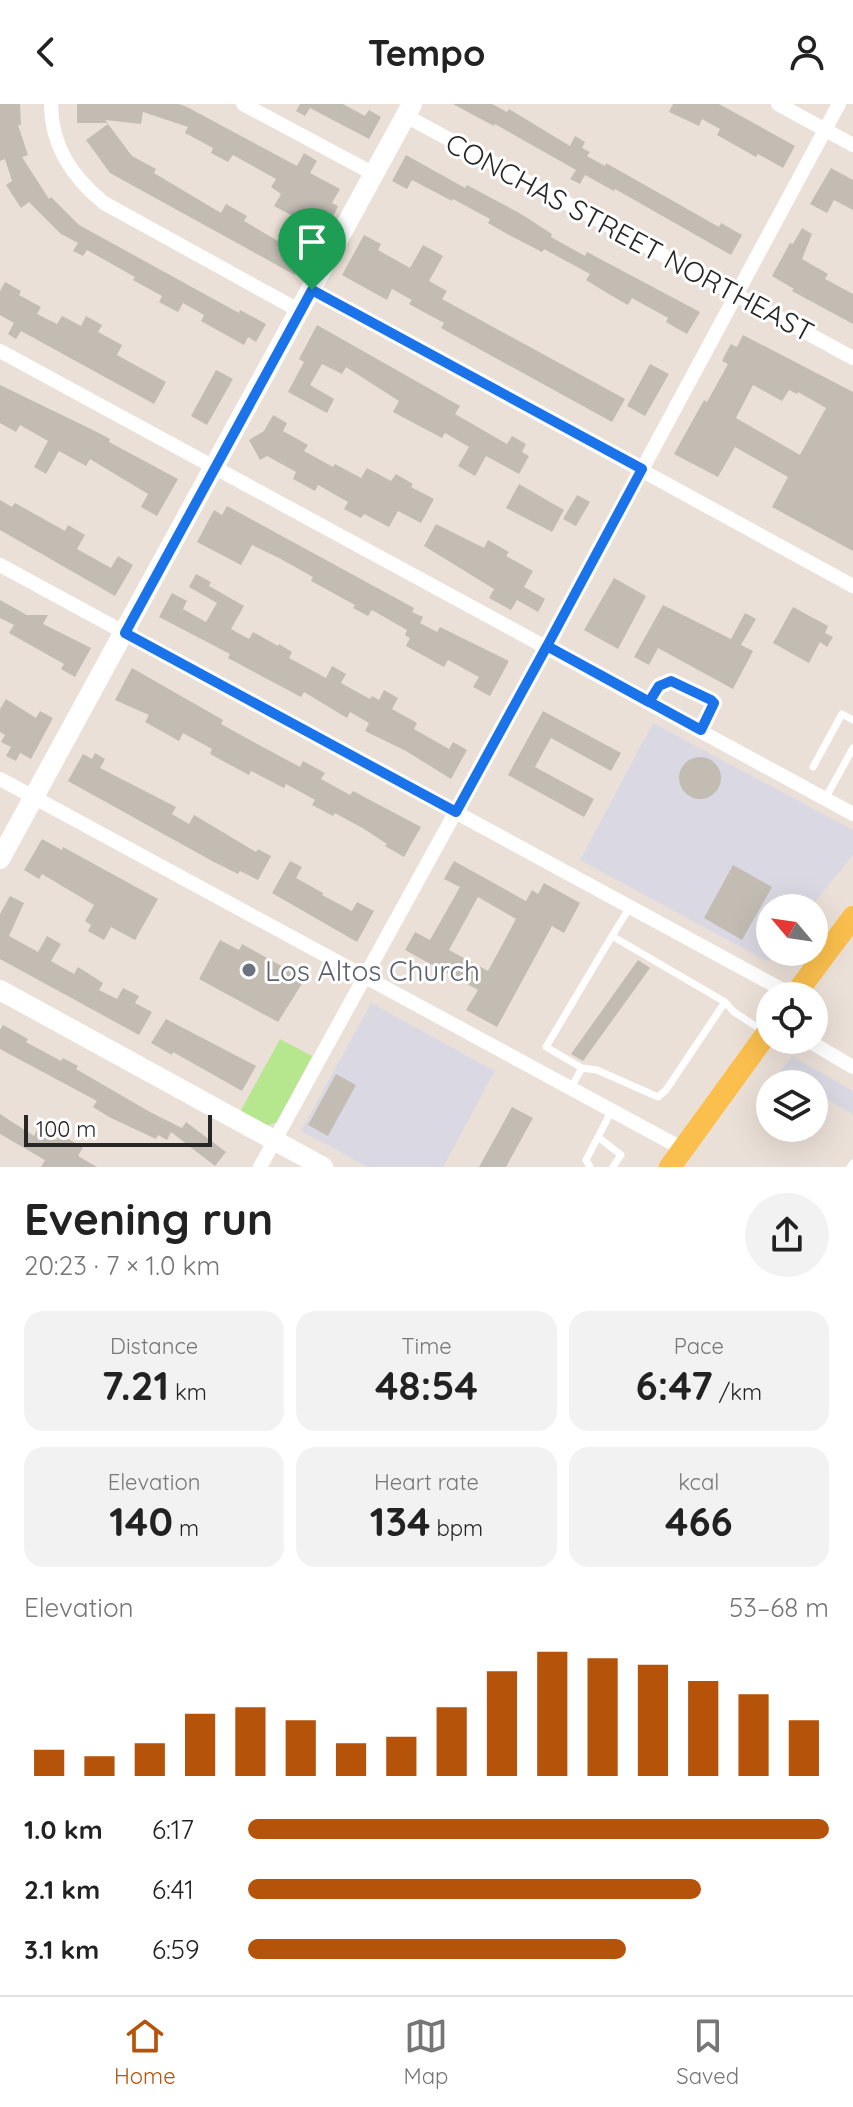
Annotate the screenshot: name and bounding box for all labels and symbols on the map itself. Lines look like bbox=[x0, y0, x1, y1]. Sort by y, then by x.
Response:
street label: CONCHAS STREET NORTHEAST bbox=[440, 125, 820, 349]
pin bbox=[278, 208, 346, 290]
north arrow bbox=[756, 894, 828, 966]
place label: Los Altos Church bbox=[265, 953, 480, 988]
marker: Los Altos Church bbox=[240, 961, 258, 979]
scale bar bbox=[24, 1111, 212, 1147]

